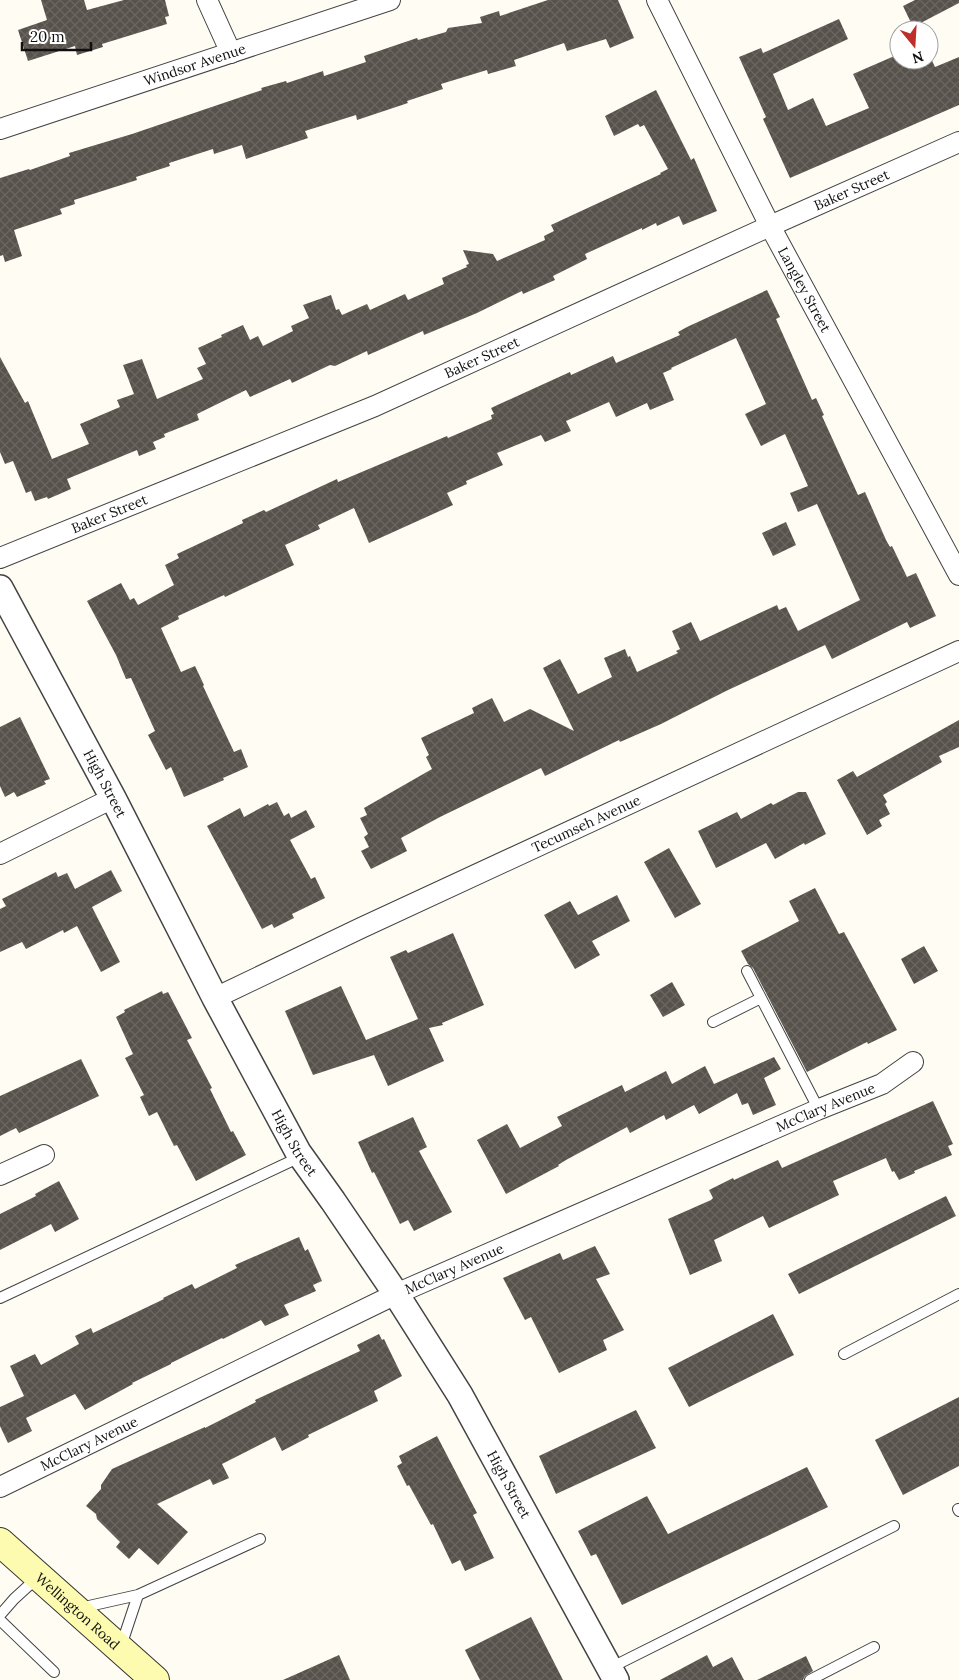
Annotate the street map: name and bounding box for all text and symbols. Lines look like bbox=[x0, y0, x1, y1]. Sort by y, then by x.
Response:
scale bar bbox=[22, 20, 91, 52]
north arrow bbox=[889, 20, 939, 70]
text: 20 m bbox=[30, 27, 65, 46]
street label: Windsor Avenue bbox=[141, 39, 248, 90]
text: N bbox=[910, 47, 926, 68]
street label: Baker Street bbox=[811, 165, 893, 214]
street label: Langley Street bbox=[774, 244, 835, 336]
street label: Baker Street bbox=[441, 332, 523, 382]
street label: Baker Street bbox=[69, 490, 151, 537]
street label: High Street bbox=[80, 746, 131, 821]
street label: Tecumseh Avenue bbox=[529, 791, 644, 857]
street label: McClary Avenue bbox=[773, 1078, 878, 1136]
street label: High Street bbox=[268, 1106, 322, 1180]
street label: McClary Avenue bbox=[402, 1239, 507, 1298]
street label: McClary Avenue bbox=[37, 1412, 141, 1475]
street label: High Street bbox=[483, 1447, 535, 1522]
street label: Wellington Road bbox=[32, 1569, 124, 1653]

